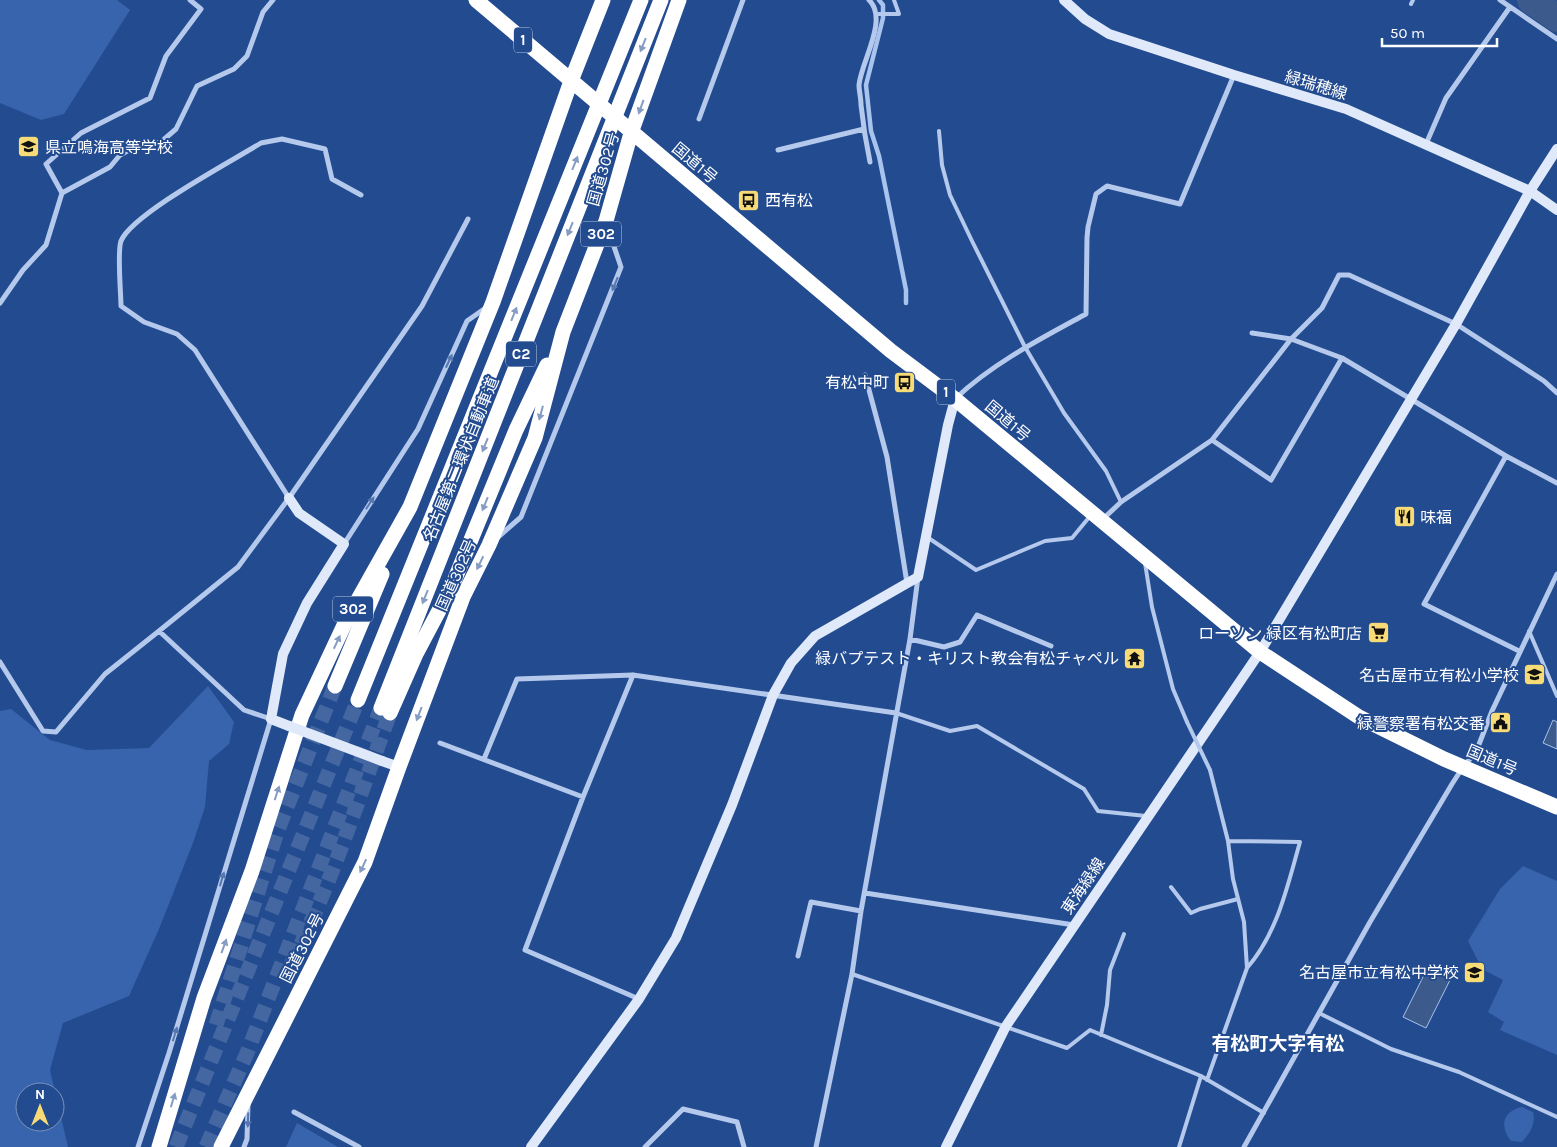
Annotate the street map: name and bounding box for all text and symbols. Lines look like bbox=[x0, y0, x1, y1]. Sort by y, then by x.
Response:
scale bar bbox=[1382, 15, 1497, 47]
text: 50 m bbox=[1390, 24, 1425, 42]
road number: 1 bbox=[514, 28, 532, 52]
one-way arrow bbox=[638, 38, 646, 52]
street label: 緑瑞穂線 bbox=[1283, 67, 1349, 103]
one-way arrow bbox=[637, 99, 644, 114]
street label: 国道302号 bbox=[583, 130, 623, 208]
school or university icon: 県立鳴海高等学校 bbox=[17, 135, 41, 159]
place label: 県立鳴海高等学校 bbox=[45, 138, 173, 157]
street label: 国道1号 bbox=[668, 139, 722, 187]
one-way arrow bbox=[572, 156, 579, 171]
bus stop icon: 西有松 bbox=[737, 188, 761, 212]
place label: 西有松 bbox=[765, 191, 813, 210]
one-way arrow bbox=[566, 222, 574, 237]
road number: 302 bbox=[581, 222, 621, 246]
one-way arrow bbox=[610, 276, 618, 291]
one-way arrow bbox=[510, 306, 518, 321]
road number: C2 bbox=[506, 342, 536, 366]
one-way arrow bbox=[445, 354, 453, 368]
bus stop icon: 有松中町 bbox=[893, 370, 917, 394]
place label: 有松中町 bbox=[825, 373, 889, 392]
street label: 名古屋第二環状自動車道 bbox=[419, 374, 503, 544]
road number: 1 bbox=[937, 380, 955, 404]
street label: 国道1号 bbox=[981, 397, 1035, 445]
one-way arrow bbox=[537, 406, 545, 421]
one-way arrow bbox=[481, 438, 489, 453]
one-way arrow bbox=[366, 496, 375, 510]
one-way arrow bbox=[481, 497, 489, 511]
restaurant icon: 味福 bbox=[1392, 505, 1416, 529]
place label: 味福 bbox=[1420, 508, 1452, 527]
street label: 国道302号 bbox=[432, 536, 480, 614]
one-way arrow bbox=[475, 556, 483, 570]
one-way arrow bbox=[421, 589, 429, 604]
road number: 302 bbox=[333, 596, 373, 622]
supermarket icon: ローソン 緑区有松町店 bbox=[1366, 621, 1390, 645]
place label: ローソン 緑区有松町店 bbox=[1198, 624, 1362, 643]
one-way arrow bbox=[333, 635, 341, 649]
temple icon: 緑バプテスト・キリスト教会有松チャペル bbox=[1123, 646, 1147, 670]
place label: 緑バプテスト・キリスト教会有松チャペル bbox=[815, 649, 1119, 668]
school or university icon: 名古屋市立有松小学校 bbox=[1523, 663, 1547, 687]
place label: 名古屋市立有松小学校 bbox=[1359, 666, 1519, 685]
one-way arrow bbox=[415, 707, 423, 722]
public building icon: 緑警察署有松交番 bbox=[1489, 711, 1513, 735]
place label: 緑警察署有松交番 bbox=[1357, 714, 1485, 733]
street label: 国道1号 bbox=[1464, 741, 1520, 779]
one-way arrow bbox=[274, 785, 282, 800]
street label: 東海緑線 bbox=[1057, 854, 1109, 918]
one-way arrow bbox=[358, 859, 366, 873]
one-way arrow bbox=[219, 871, 227, 886]
street label: 国道302号 bbox=[276, 910, 328, 986]
one-way arrow bbox=[220, 938, 228, 953]
school or university icon: 名古屋市立有松中学校 bbox=[1463, 960, 1487, 984]
place label: 名古屋市立有松中学校 bbox=[1299, 963, 1459, 982]
one-way arrow bbox=[171, 1027, 179, 1042]
district label: 有松町大字有松 bbox=[1211, 1033, 1345, 1055]
north arrow bbox=[15, 1082, 65, 1132]
text: N bbox=[35, 1086, 45, 1103]
one-way arrow bbox=[170, 1093, 178, 1108]
one-way arrow bbox=[243, 1112, 251, 1128]

